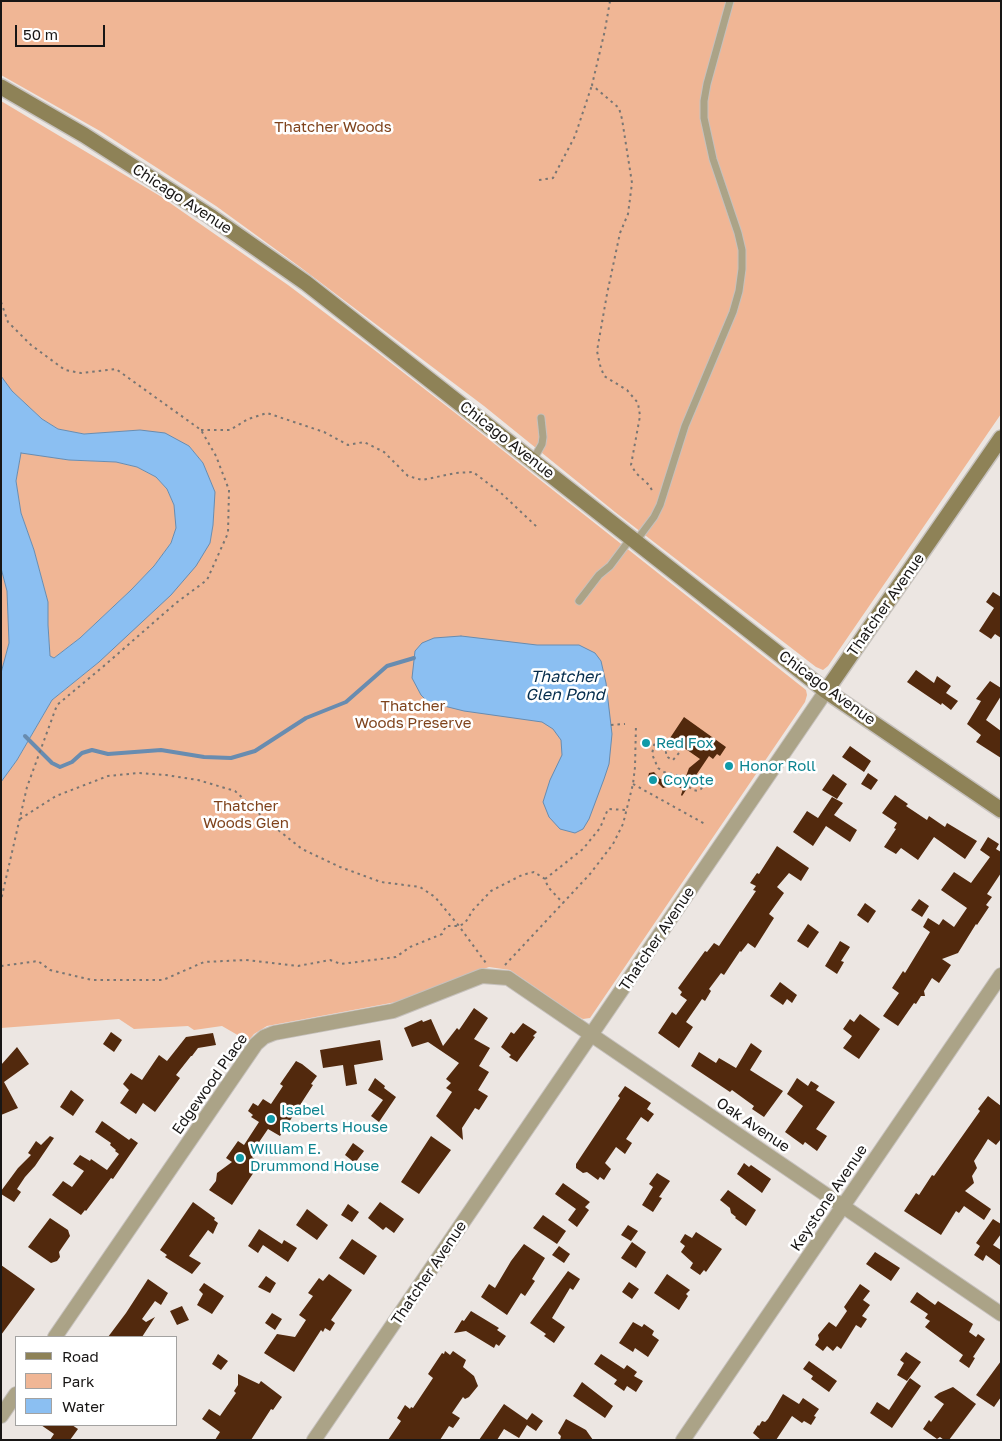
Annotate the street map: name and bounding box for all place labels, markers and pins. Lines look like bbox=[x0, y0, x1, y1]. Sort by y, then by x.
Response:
place label: Red Fox bbox=[656, 734, 713, 752]
marker: Red Fox bbox=[640, 737, 652, 749]
place label: Honor Roll bbox=[739, 757, 816, 775]
marker: Honor Roll bbox=[723, 760, 735, 772]
place label: Coyote bbox=[663, 771, 714, 789]
marker: Coyote bbox=[647, 774, 659, 786]
place label: Isabel Roberts House bbox=[281, 1101, 388, 1136]
marker: Isabel Roberts House bbox=[265, 1113, 277, 1125]
place label: William E. Drummond House bbox=[250, 1140, 379, 1175]
marker: William E. Drummond House bbox=[234, 1152, 246, 1164]

